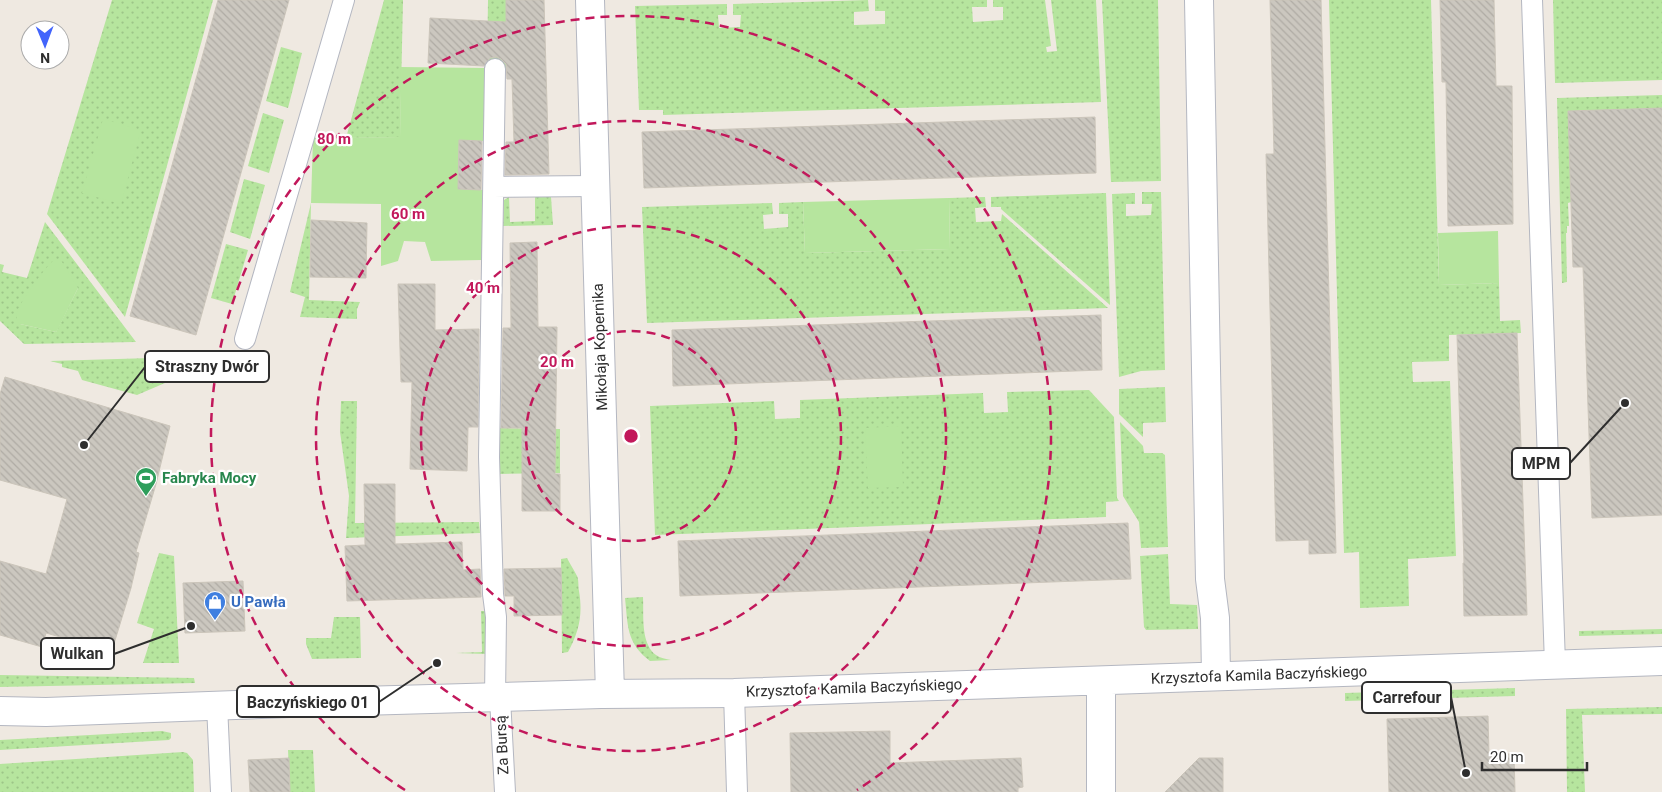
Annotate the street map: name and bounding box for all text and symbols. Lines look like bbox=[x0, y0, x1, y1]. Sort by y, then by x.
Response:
north arrow bbox=[20, 20, 70, 70]
text: N bbox=[40, 50, 50, 66]
text: 80 m bbox=[317, 130, 351, 148]
text: 60 m bbox=[391, 205, 425, 223]
text: 40 m bbox=[466, 279, 500, 297]
street label: Mikołaja Kopernika bbox=[589, 283, 611, 411]
callout: Straszny Dwór bbox=[145, 351, 269, 382]
text: 20 m bbox=[540, 353, 574, 371]
text: Straszny Dwór bbox=[155, 357, 259, 376]
centre of rings bbox=[622, 427, 640, 445]
callout: MPM bbox=[1512, 448, 1570, 479]
text: MPM bbox=[1522, 454, 1560, 473]
sports icon: Fabryka Mocy bbox=[134, 466, 158, 497]
place label: Fabryka Mocy bbox=[162, 469, 257, 487]
shop icon: U Pawła bbox=[203, 590, 227, 621]
place label: U Pawła bbox=[231, 593, 286, 611]
callout: Wulkan bbox=[41, 638, 114, 669]
text: Wulkan bbox=[50, 644, 104, 663]
street label: Krzysztofa Kamila Baczyńskiego bbox=[1150, 662, 1368, 688]
street label: Krzysztofa Kamila Baczyńskiego bbox=[745, 675, 963, 701]
callout: Carrefour bbox=[1362, 682, 1451, 713]
callout: Baczyńskiego 01 bbox=[237, 686, 379, 717]
text: Carrefour bbox=[1373, 688, 1442, 707]
text: Baczyńskiego 01 bbox=[247, 693, 369, 712]
street label: Za Bursą bbox=[491, 715, 513, 775]
scale bar bbox=[1482, 740, 1587, 772]
text: 20 m bbox=[1490, 748, 1524, 766]

